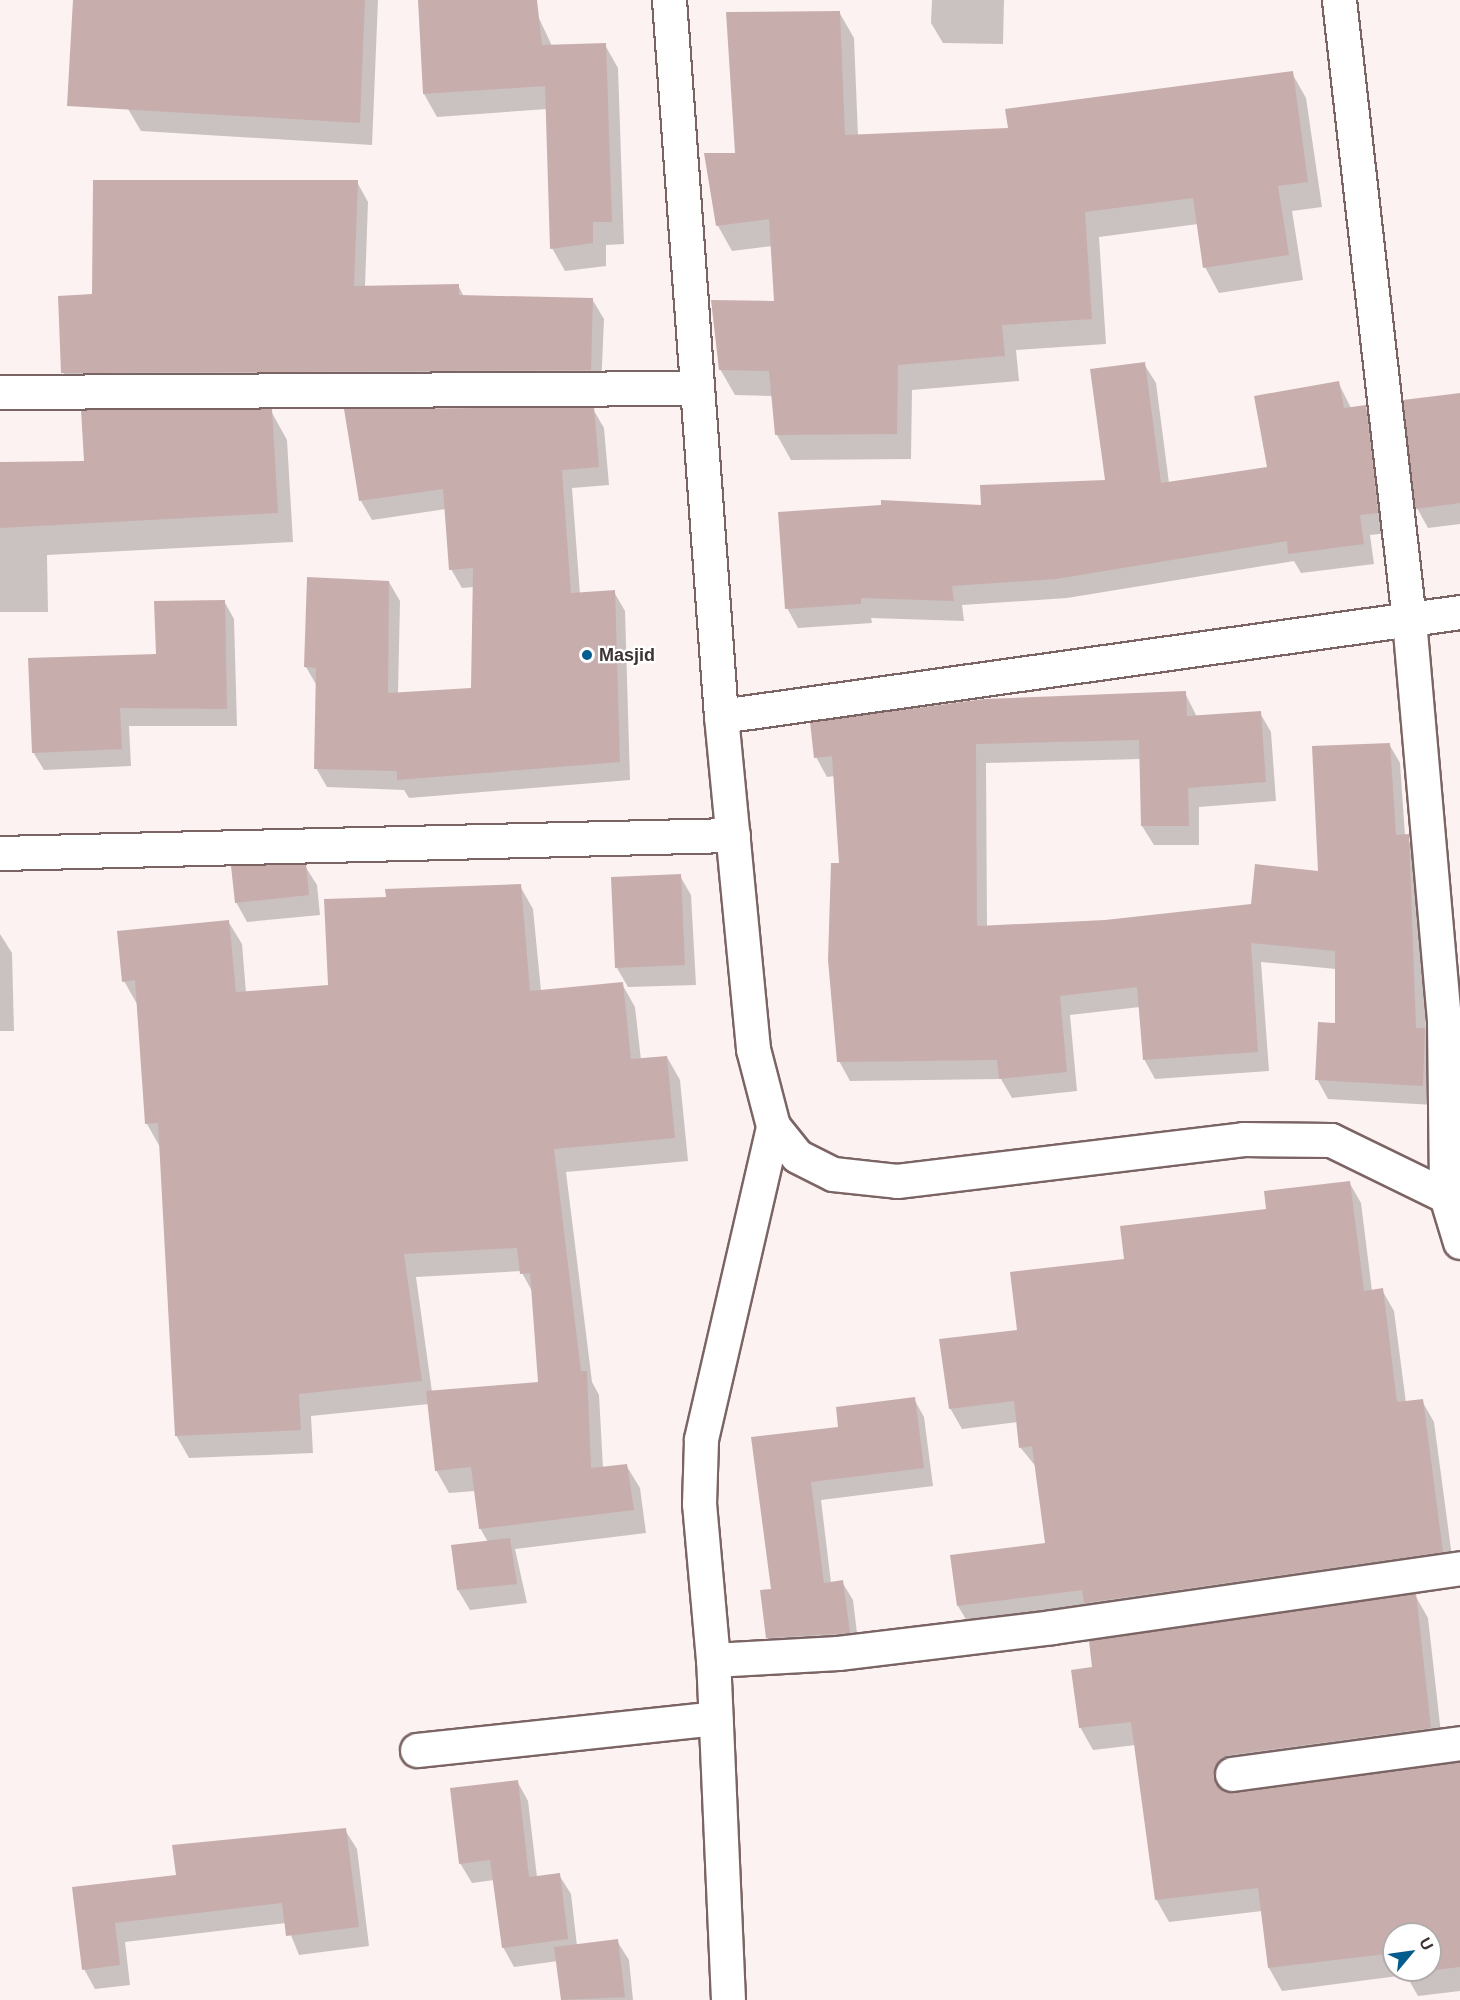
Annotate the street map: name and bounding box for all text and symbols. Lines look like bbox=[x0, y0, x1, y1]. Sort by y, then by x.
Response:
place label: Masjid bbox=[599, 644, 655, 666]
marker: Masjid bbox=[580, 648, 594, 662]
north arrow bbox=[1382, 1922, 1442, 1982]
text: U bbox=[1416, 1935, 1437, 1953]

